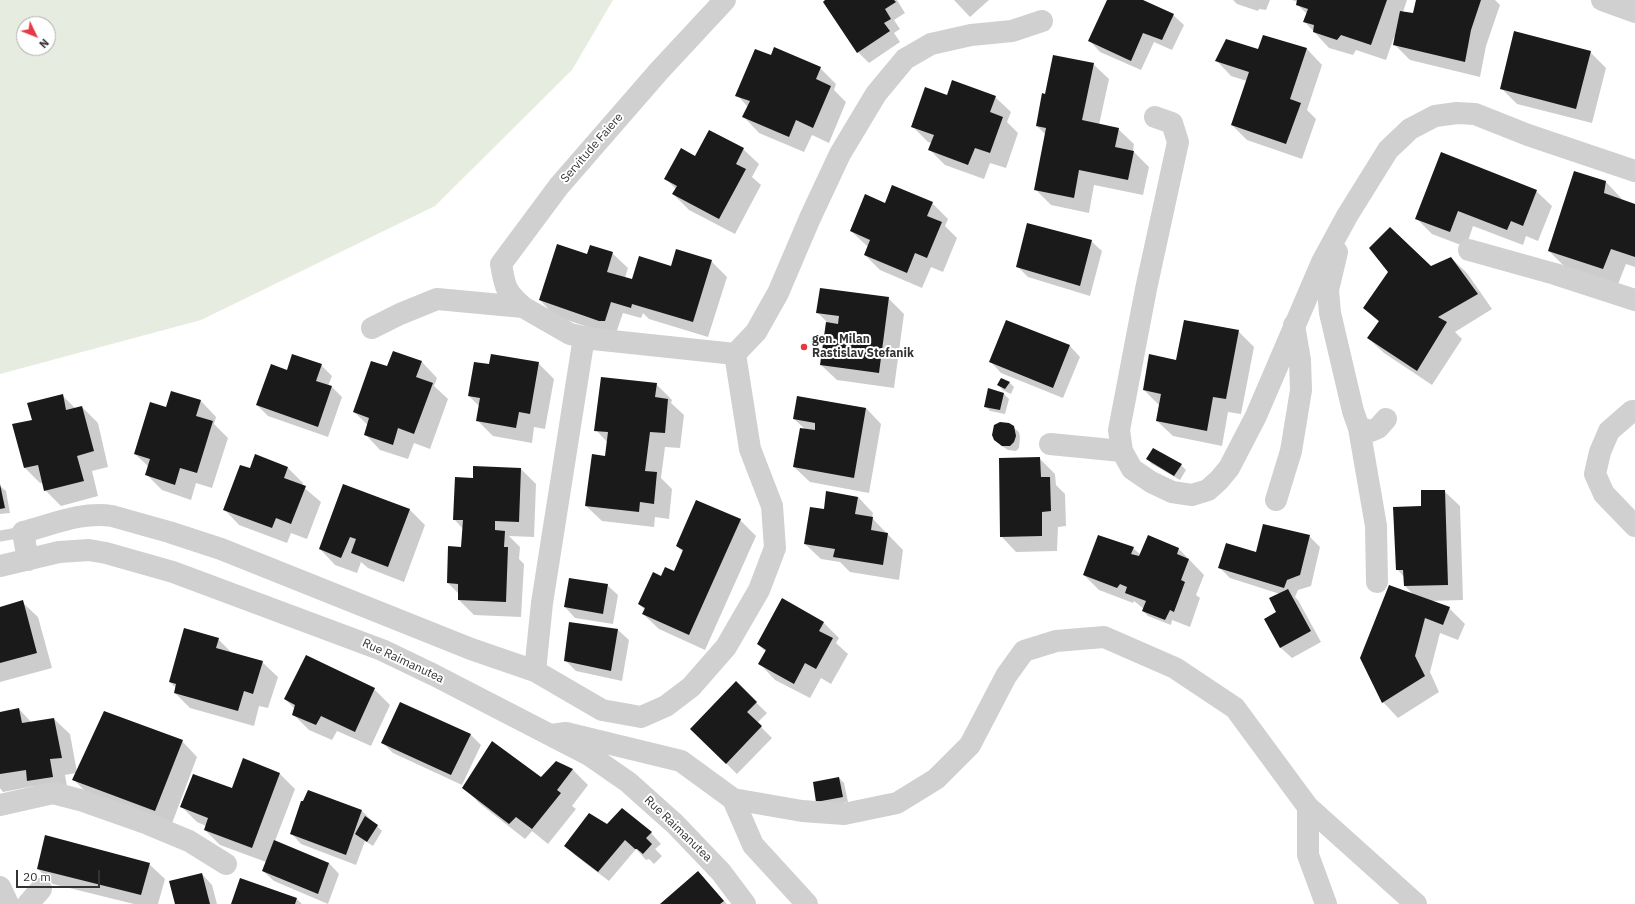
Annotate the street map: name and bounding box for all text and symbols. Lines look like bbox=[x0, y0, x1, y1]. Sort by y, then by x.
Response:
north arrow bbox=[16, 16, 56, 56]
text: N bbox=[36, 36, 52, 51]
street label: Servitude Faiere bbox=[558, 110, 626, 186]
place label: gen. Milan Rastislav Stefanik bbox=[812, 333, 914, 361]
marker: gen. Milan Rastislav Stefanik bbox=[799, 342, 809, 352]
street label: Rue Raimanutea bbox=[360, 636, 446, 686]
street label: Rue Raimanutea bbox=[641, 793, 715, 865]
scale bar bbox=[18, 862, 102, 888]
text: 20 m bbox=[23, 869, 51, 884]

